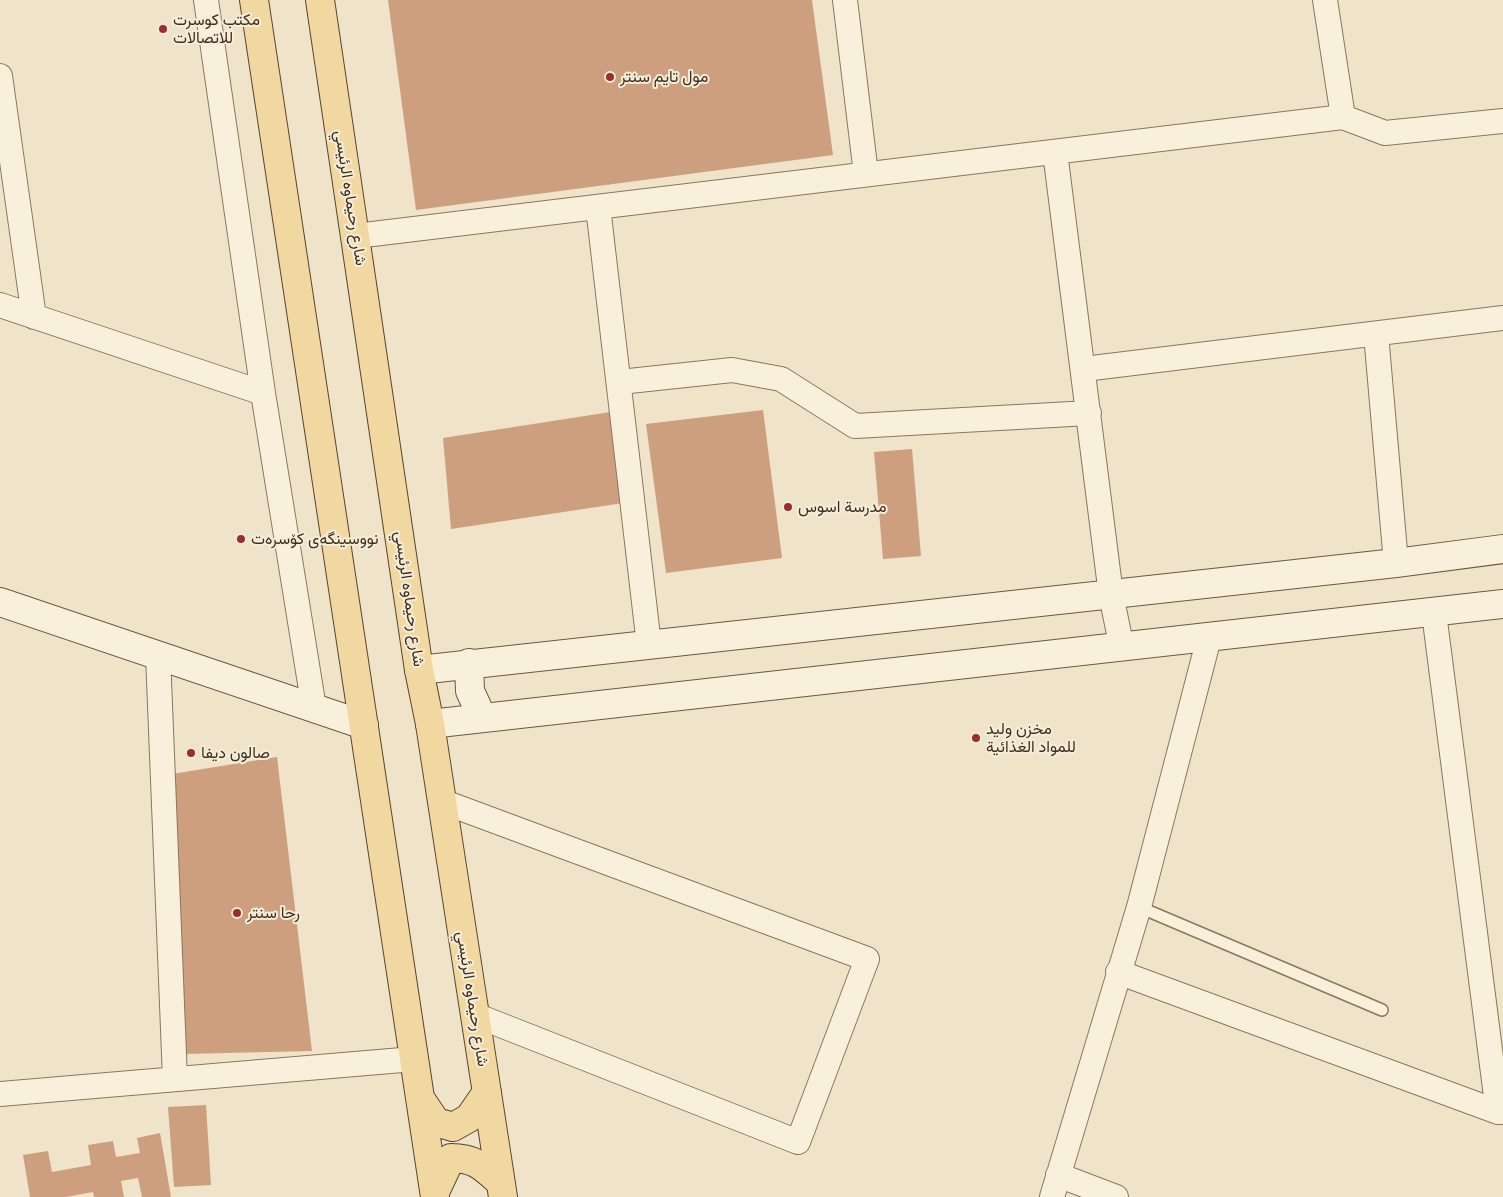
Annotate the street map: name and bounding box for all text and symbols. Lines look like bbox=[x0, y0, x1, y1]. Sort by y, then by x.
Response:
place label: مكتب كوسرت للاتصالات bbox=[173, 10, 260, 48]
marker: مكتب كوسرت للاتصالات bbox=[157, 23, 169, 35]
place label: مول تايم سنتر bbox=[620, 67, 708, 87]
marker: مول تايم سنتر bbox=[604, 71, 616, 83]
street label: شارع رحيماوه الرئيسي bbox=[330, 129, 370, 267]
place label: مدرسة اسوس bbox=[798, 497, 886, 517]
marker: مدرسة اسوس bbox=[782, 501, 794, 513]
place label: نووسینگەی کۆسرەت bbox=[251, 529, 378, 549]
street label: شارع رحيماوه الرئيسي bbox=[390, 530, 428, 668]
marker: نووسینگەی کۆسرەت bbox=[235, 533, 247, 545]
place label: مخزن وليد للمواد الغذائية bbox=[986, 719, 1076, 757]
marker: مخزن وليد للمواد الغذائية bbox=[970, 732, 982, 744]
place label: صالون ديفا bbox=[201, 743, 270, 763]
marker: صالون ديفا bbox=[185, 747, 197, 759]
place label: رحا سنتر bbox=[247, 903, 300, 923]
marker: رحا سنتر bbox=[231, 907, 243, 919]
street label: شارع رحيماوه الرئيسي bbox=[452, 930, 492, 1068]

